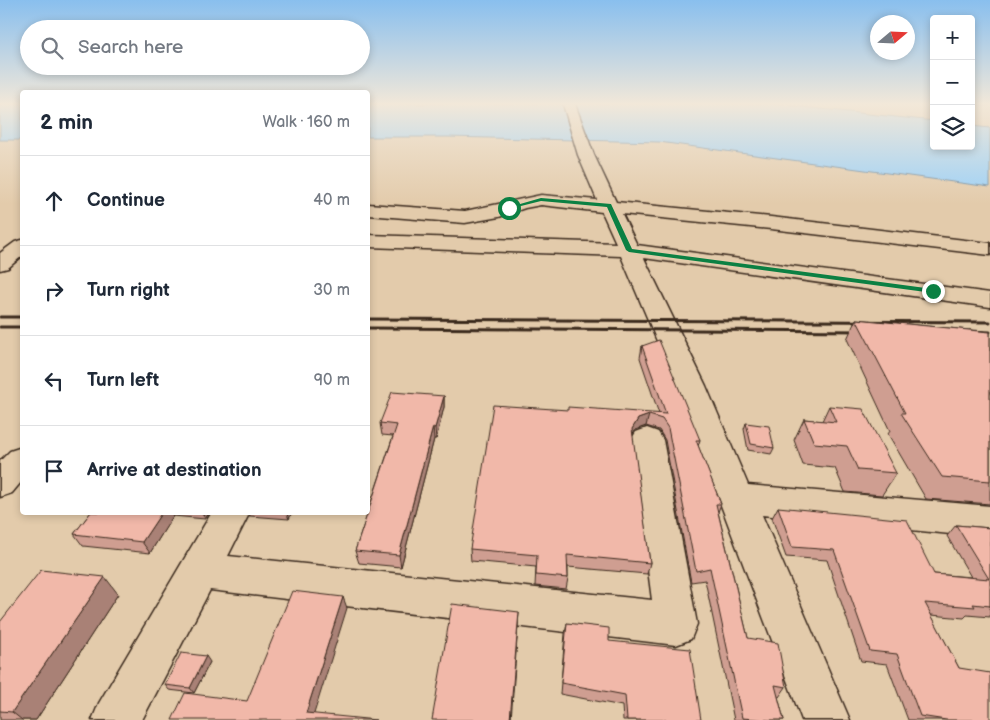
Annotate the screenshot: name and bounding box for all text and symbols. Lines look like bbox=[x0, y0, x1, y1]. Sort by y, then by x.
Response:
north arrow bbox=[870, 15, 915, 60]
map controls bbox=[930, 15, 975, 150]
button: + bbox=[930, 15, 975, 60]
search box bbox=[20, 20, 370, 75]
icon: search bbox=[38, 34, 66, 62]
text: Search here bbox=[78, 36, 183, 59]
button: − bbox=[930, 60, 975, 105]
button: layers bbox=[930, 105, 975, 150]
text: 2 min bbox=[40, 110, 93, 135]
text: Walk · 160 m bbox=[262, 113, 350, 132]
icon: ahead bbox=[40, 187, 68, 215]
text: Continue bbox=[87, 189, 165, 212]
text: 40 m bbox=[313, 191, 350, 210]
route start bbox=[498, 197, 521, 220]
icon: right bbox=[40, 277, 68, 305]
text: Turn right bbox=[87, 279, 170, 302]
route end bbox=[922, 280, 945, 303]
text: 30 m bbox=[313, 281, 350, 300]
icon: left bbox=[40, 367, 68, 395]
text: Turn left bbox=[87, 369, 159, 392]
text: 90 m bbox=[314, 371, 350, 390]
icon: arrive bbox=[40, 457, 68, 485]
text: Arrive at destination bbox=[87, 459, 262, 482]

